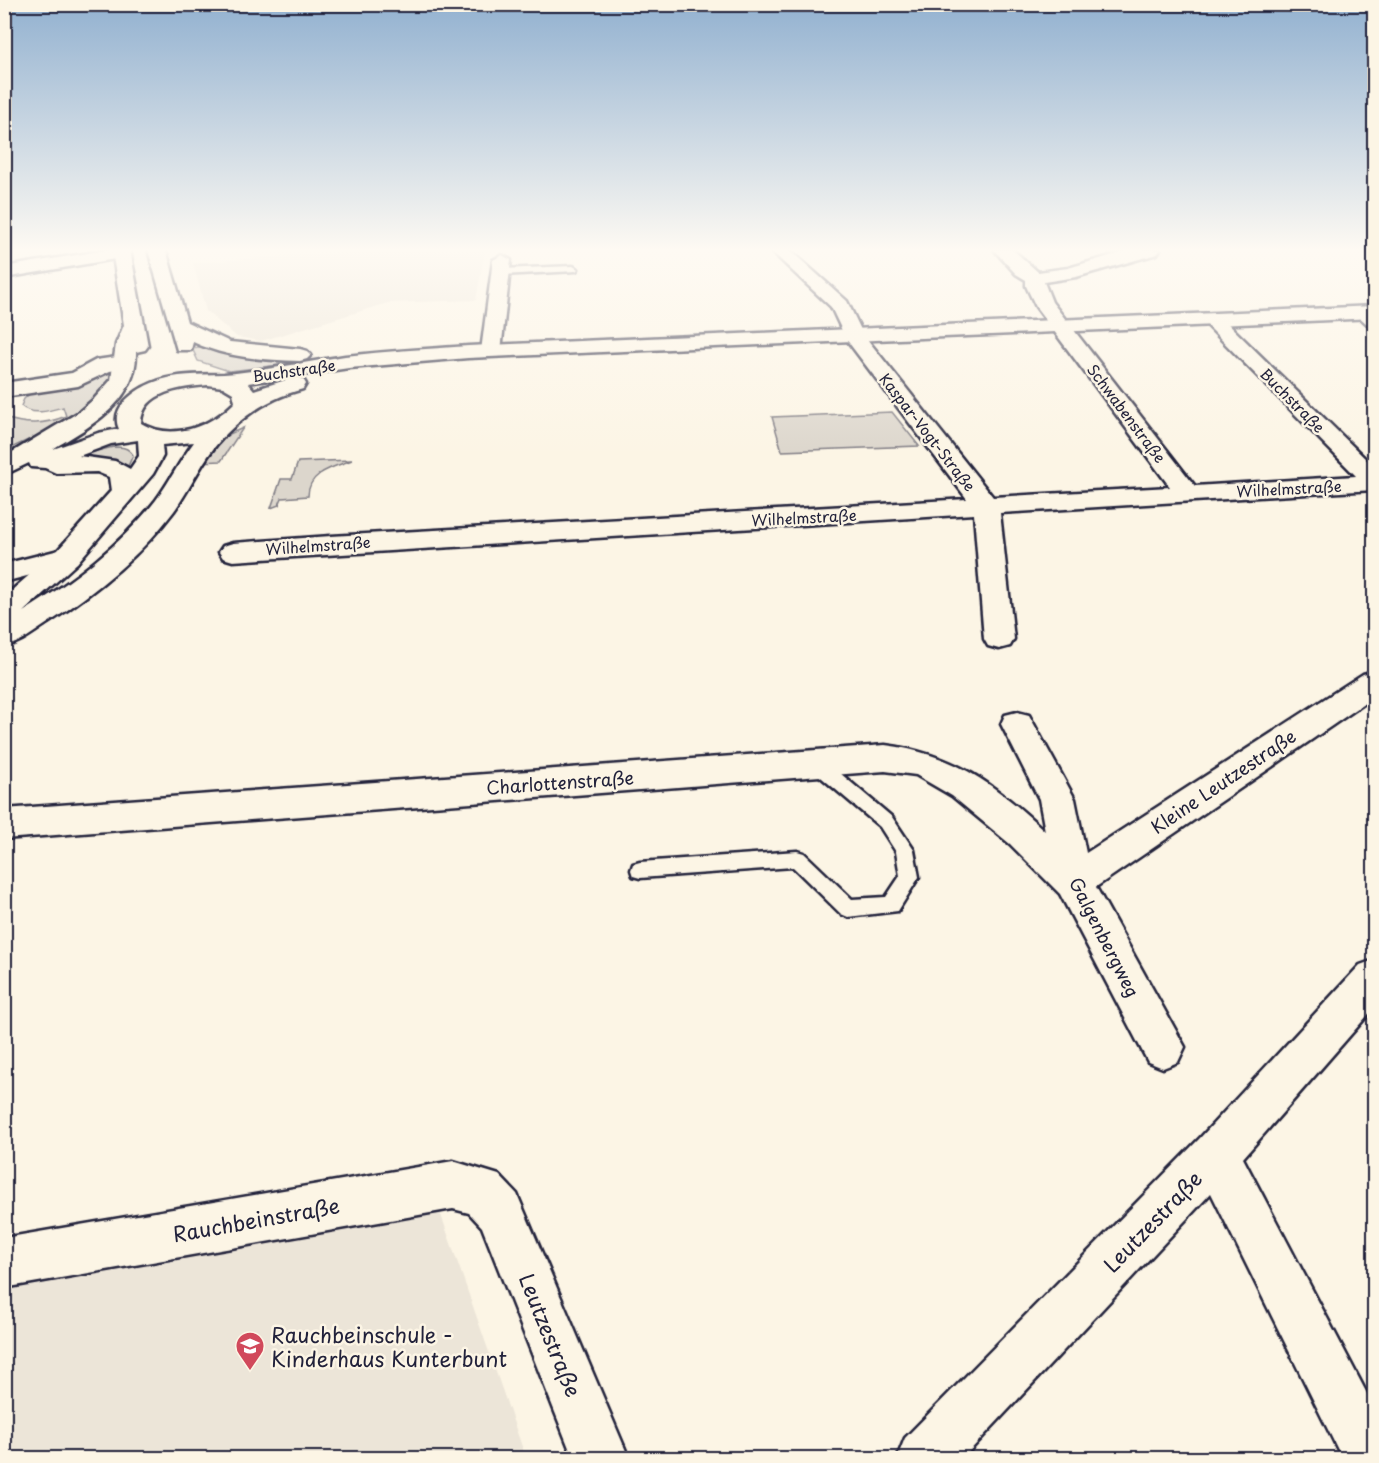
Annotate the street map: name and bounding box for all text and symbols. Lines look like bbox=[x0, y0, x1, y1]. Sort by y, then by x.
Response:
street label: Buchstraße bbox=[251, 353, 337, 387]
street label: Schwabenstraße bbox=[1082, 359, 1172, 467]
street label: Buchstraße bbox=[1255, 362, 1331, 438]
street label: Kaspar-Vogt-Straße bbox=[874, 368, 982, 496]
street label: Wilhelmstraße bbox=[1236, 474, 1342, 502]
street label: Wilhelmstraße bbox=[751, 503, 857, 531]
street label: Wilhelmstraße bbox=[265, 530, 371, 560]
street label: Kleine Leutzestraße bbox=[1145, 722, 1301, 840]
street label: Charlottenstraße bbox=[485, 763, 635, 801]
street label: Galgenbergweg bbox=[1063, 872, 1147, 1002]
street label: Leutzestraße bbox=[1095, 1163, 1209, 1279]
street label: Rauchbeinstraße bbox=[170, 1189, 342, 1249]
street label: Leutzestraße bbox=[512, 1268, 590, 1402]
place label: Rauchbeinschule - Kinderhaus Kunterbunt bbox=[271, 1318, 507, 1374]
school or university icon: Rauchbeinschule - Kinderhaus Kunterbunt bbox=[234, 1330, 266, 1372]

